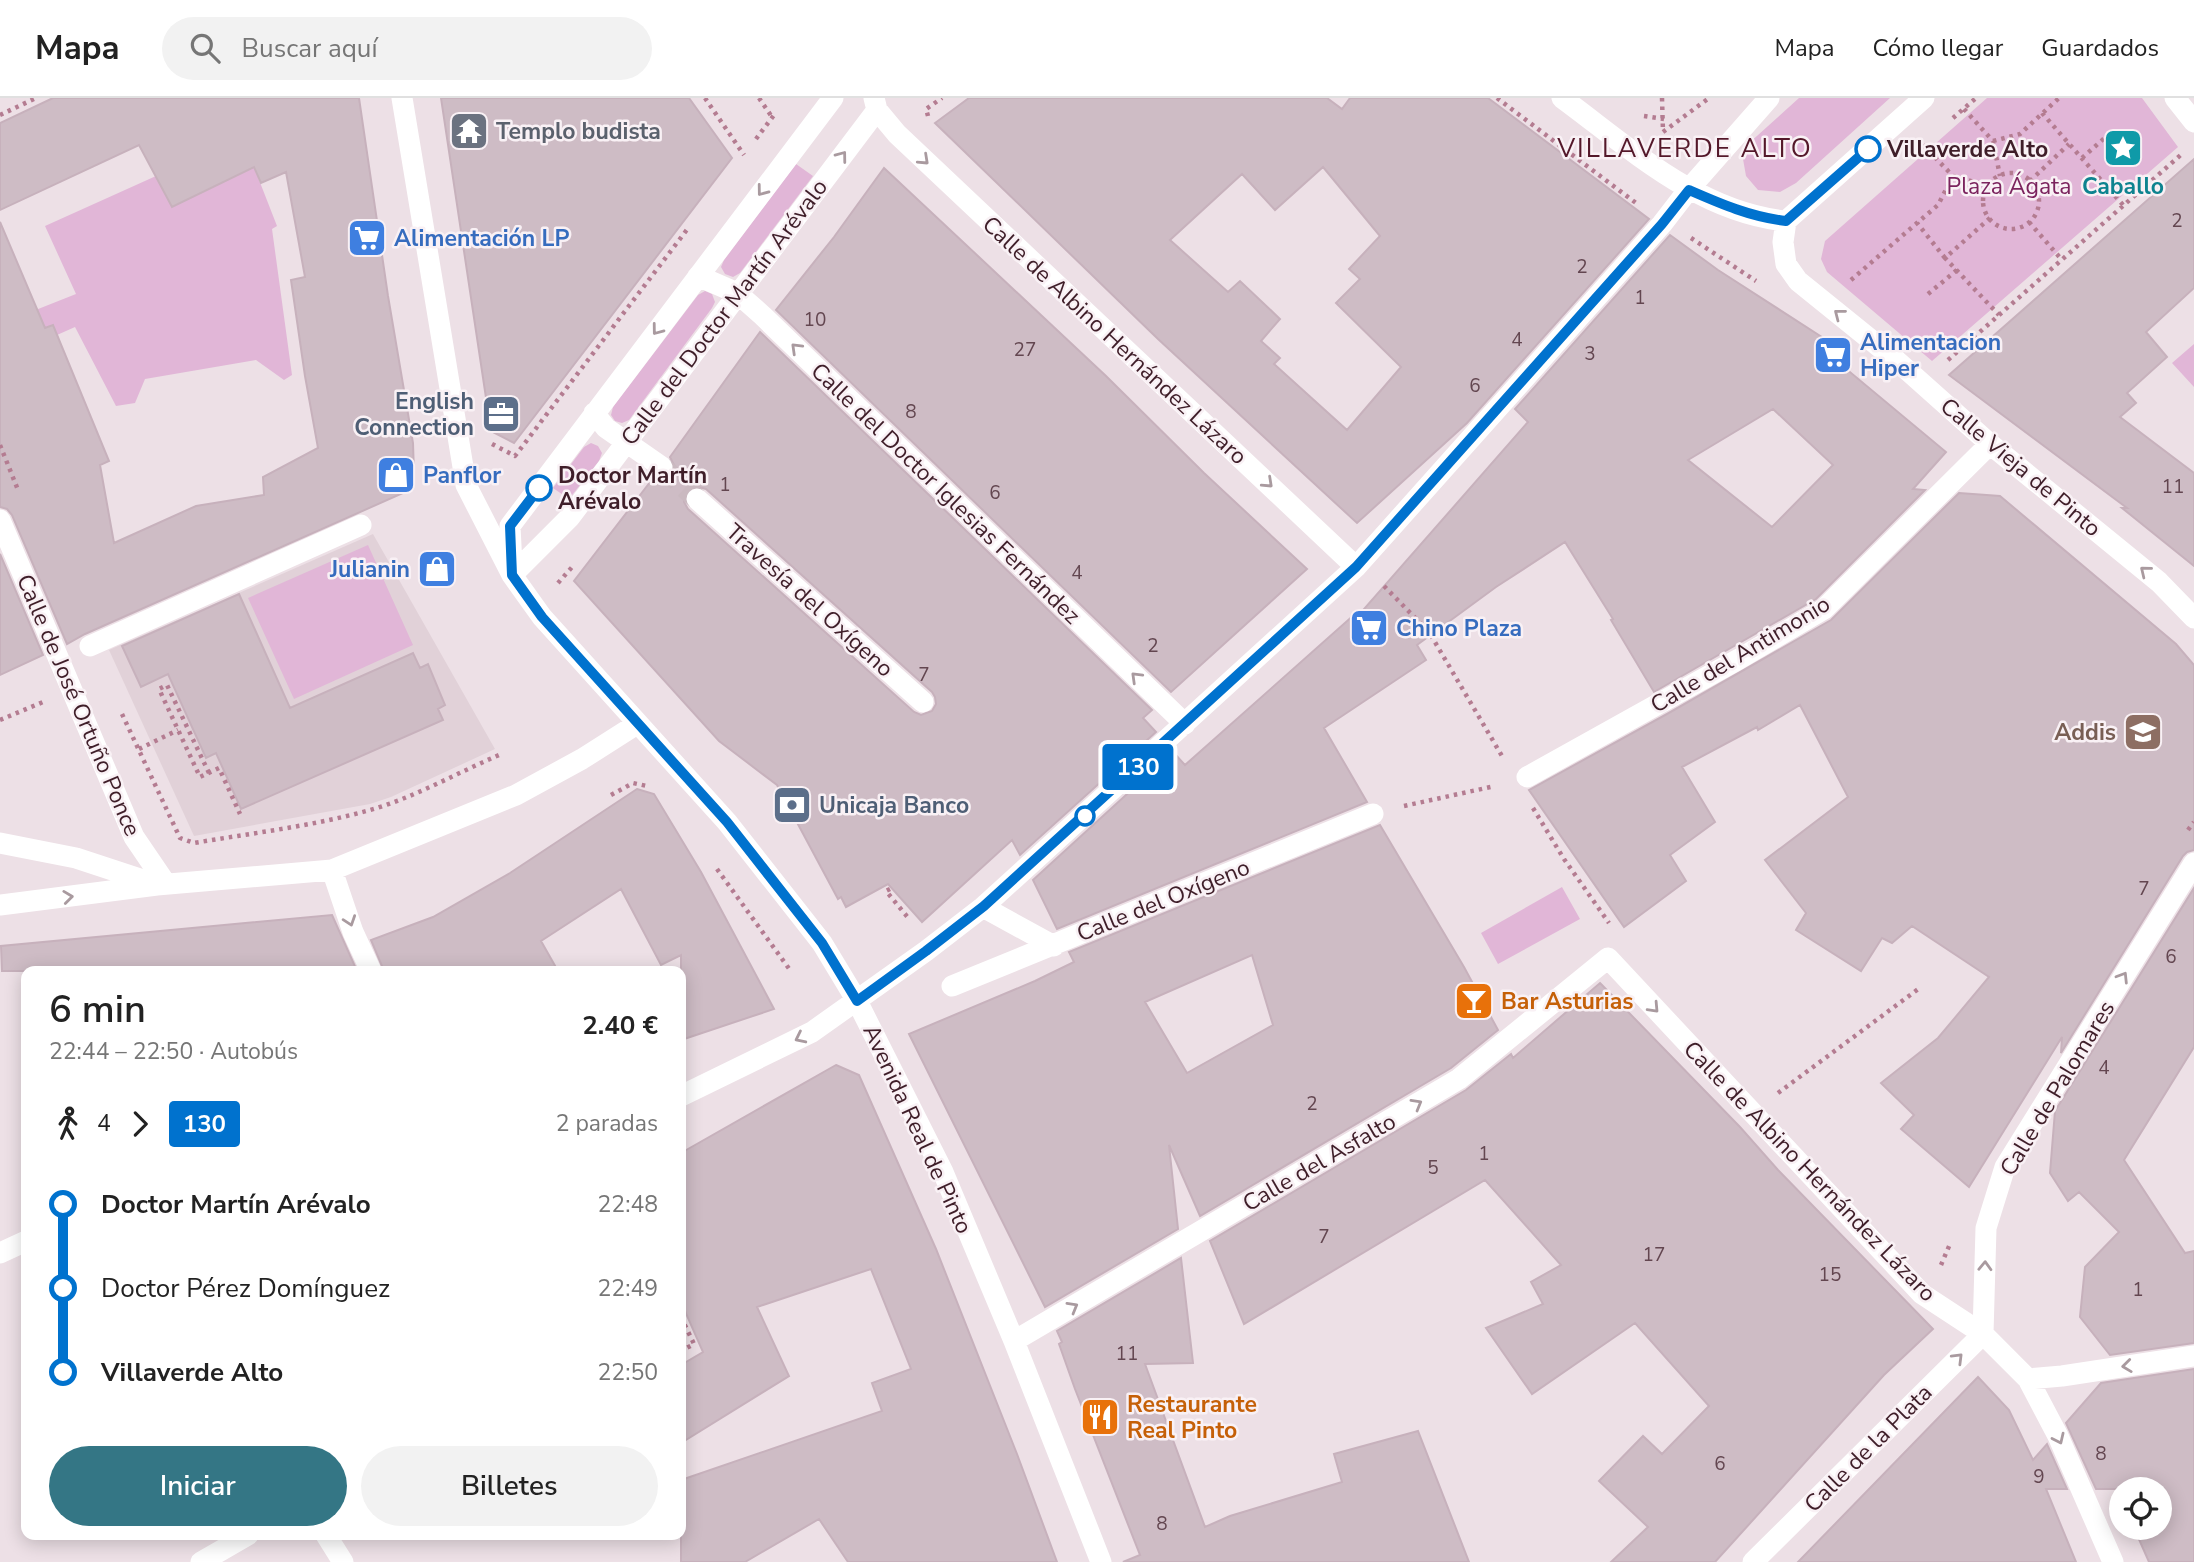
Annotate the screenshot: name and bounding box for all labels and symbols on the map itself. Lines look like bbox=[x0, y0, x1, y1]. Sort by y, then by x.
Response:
temple icon: Templo budista bbox=[448, 110, 490, 152]
place label: Templo budista bbox=[496, 116, 661, 147]
place icon: Caballo bbox=[2102, 127, 2144, 169]
district label: VILLAVERDE ALTO bbox=[1556, 131, 1813, 166]
place label: Villaverde Alto bbox=[1886, 134, 2048, 165]
marker: Villaverde Alto bbox=[1855, 136, 1881, 162]
one-way arrow bbox=[833, 151, 846, 164]
one-way arrow bbox=[916, 151, 929, 164]
park label: Plaza Ágata bbox=[1947, 171, 2071, 202]
place label: Caballo bbox=[2082, 171, 2164, 202]
street label: Calle del Doctor Martín Arévalo bbox=[614, 173, 835, 452]
one-way arrow bbox=[758, 183, 771, 196]
house number: 2 bbox=[2171, 208, 2183, 234]
street label: Calle de Albino Hernández Lázaro bbox=[976, 209, 1254, 471]
supermarket icon: Alimentación LP bbox=[346, 217, 388, 259]
place label: Alimentación LP bbox=[394, 223, 569, 254]
house number: 2 bbox=[1576, 254, 1588, 280]
house number: 1 bbox=[1634, 285, 1646, 311]
house number: 10 bbox=[804, 307, 826, 333]
one-way arrow bbox=[1835, 309, 1847, 322]
one-way arrow bbox=[653, 322, 665, 335]
house number: 4 bbox=[1511, 327, 1523, 353]
place label: Alimentacion Hiper bbox=[1860, 327, 2001, 384]
supermarket icon: Alimentacion Hiper bbox=[1812, 334, 1854, 376]
house number: 27 bbox=[1014, 337, 1036, 363]
house number: 3 bbox=[1584, 341, 1596, 367]
one-way arrow bbox=[791, 344, 804, 357]
street label: Calle del Doctor Iglesias Fernández bbox=[804, 356, 1087, 631]
house number: 6 bbox=[1469, 373, 1481, 399]
place label: English Connection bbox=[354, 386, 474, 443]
street label: Calle Vieja de Pinto bbox=[1934, 391, 2108, 544]
office icon: English Connection bbox=[480, 393, 522, 435]
house number: 8 bbox=[905, 399, 917, 425]
shop icon: Panflor bbox=[375, 454, 417, 496]
place label: Panflor bbox=[423, 460, 501, 491]
place label: Doctor Martín Arévalo bbox=[558, 460, 707, 517]
house number: 1 bbox=[719, 472, 731, 498]
house number: 11 bbox=[2162, 474, 2184, 500]
marker: Doctor Martín Arévalo bbox=[526, 475, 552, 501]
one-way arrow bbox=[1260, 475, 1273, 488]
house number: 6 bbox=[989, 480, 1001, 506]
street label: Travesía del Oxígeno bbox=[719, 517, 900, 684]
shop icon: Julianin bbox=[416, 548, 458, 590]
place label: Julianin bbox=[329, 554, 410, 585]
house number: 4 bbox=[1071, 560, 1083, 586]
one-way arrow bbox=[2140, 566, 2152, 579]
street label: Calle de José Ortuño Ponce bbox=[9, 569, 148, 841]
street label: Calle del Antimonio bbox=[1645, 589, 1836, 720]
supermarket icon: Chino Plaza bbox=[1348, 607, 1390, 649]
place label: Chino Plaza bbox=[1396, 613, 1522, 644]
house number: 2 bbox=[1147, 633, 1159, 659]
house number: 7 bbox=[918, 662, 930, 688]
one-way arrow bbox=[1131, 672, 1144, 685]
school or university icon: Addis bbox=[2122, 711, 2164, 753]
place label: Addis bbox=[2054, 717, 2116, 748]
line badge: 130 bbox=[1098, 744, 1178, 790]
bank icon: Unicaja Banco bbox=[771, 784, 813, 826]
place label: Unicaja Banco bbox=[819, 790, 969, 821]
unlabelled marker bbox=[1075, 806, 1095, 826]
street label: Calle del Oxígeno bbox=[1072, 852, 1254, 949]
house number: 7 bbox=[2138, 876, 2150, 902]
one-way arrow bbox=[62, 889, 74, 904]
one-way arrow bbox=[342, 915, 356, 927]
house number: 6 bbox=[2165, 944, 2177, 970]
one-way arrow bbox=[2115, 971, 2128, 984]
bar icon: Bar Asturias bbox=[1453, 980, 1495, 1022]
place label: Bar Asturias bbox=[1501, 986, 1634, 1017]
street label: Calle de Palomares bbox=[1993, 995, 2122, 1182]
one-way arrow bbox=[1646, 999, 1659, 1012]
street label: Avenida Real de Pinto bbox=[855, 1020, 980, 1239]
one-way arrow bbox=[795, 1030, 807, 1044]
street label: Calle de Albino Hernández Lázaro bbox=[1676, 1034, 1943, 1308]
house number: 4 bbox=[2098, 1055, 2110, 1081]
house number: 2 bbox=[1306, 1091, 1318, 1117]
one-way arrow bbox=[1409, 1099, 1422, 1112]
street label: Calle del Asfalto bbox=[1237, 1106, 1402, 1219]
house number: 1 bbox=[1478, 1141, 1490, 1167]
house number: 5 bbox=[1427, 1155, 1439, 1181]
house number: 7 bbox=[1318, 1224, 1330, 1250]
house number: 17 bbox=[1643, 1242, 1665, 1268]
one-way arrow bbox=[1977, 1260, 1993, 1270]
house number: 15 bbox=[1819, 1262, 1841, 1288]
house number: 1 bbox=[2132, 1277, 2144, 1303]
one-way arrow bbox=[1065, 1302, 1078, 1315]
house number: 11 bbox=[1116, 1341, 1138, 1367]
one-way arrow bbox=[1950, 1354, 1963, 1367]
one-way arrow bbox=[2121, 1359, 2132, 1374]
street label: Calle de la Plata bbox=[1798, 1378, 1939, 1519]
place label: Restaurante Real Pinto bbox=[1127, 1389, 1257, 1446]
restaurant icon: Restaurante Real Pinto bbox=[1079, 1396, 1121, 1438]
one-way arrow bbox=[2051, 1432, 2065, 1444]
house number: 8 bbox=[2095, 1441, 2107, 1467]
house number: 6 bbox=[1714, 1451, 1726, 1477]
house number: 9 bbox=[2033, 1464, 2045, 1490]
house number: 8 bbox=[1156, 1511, 1168, 1537]

